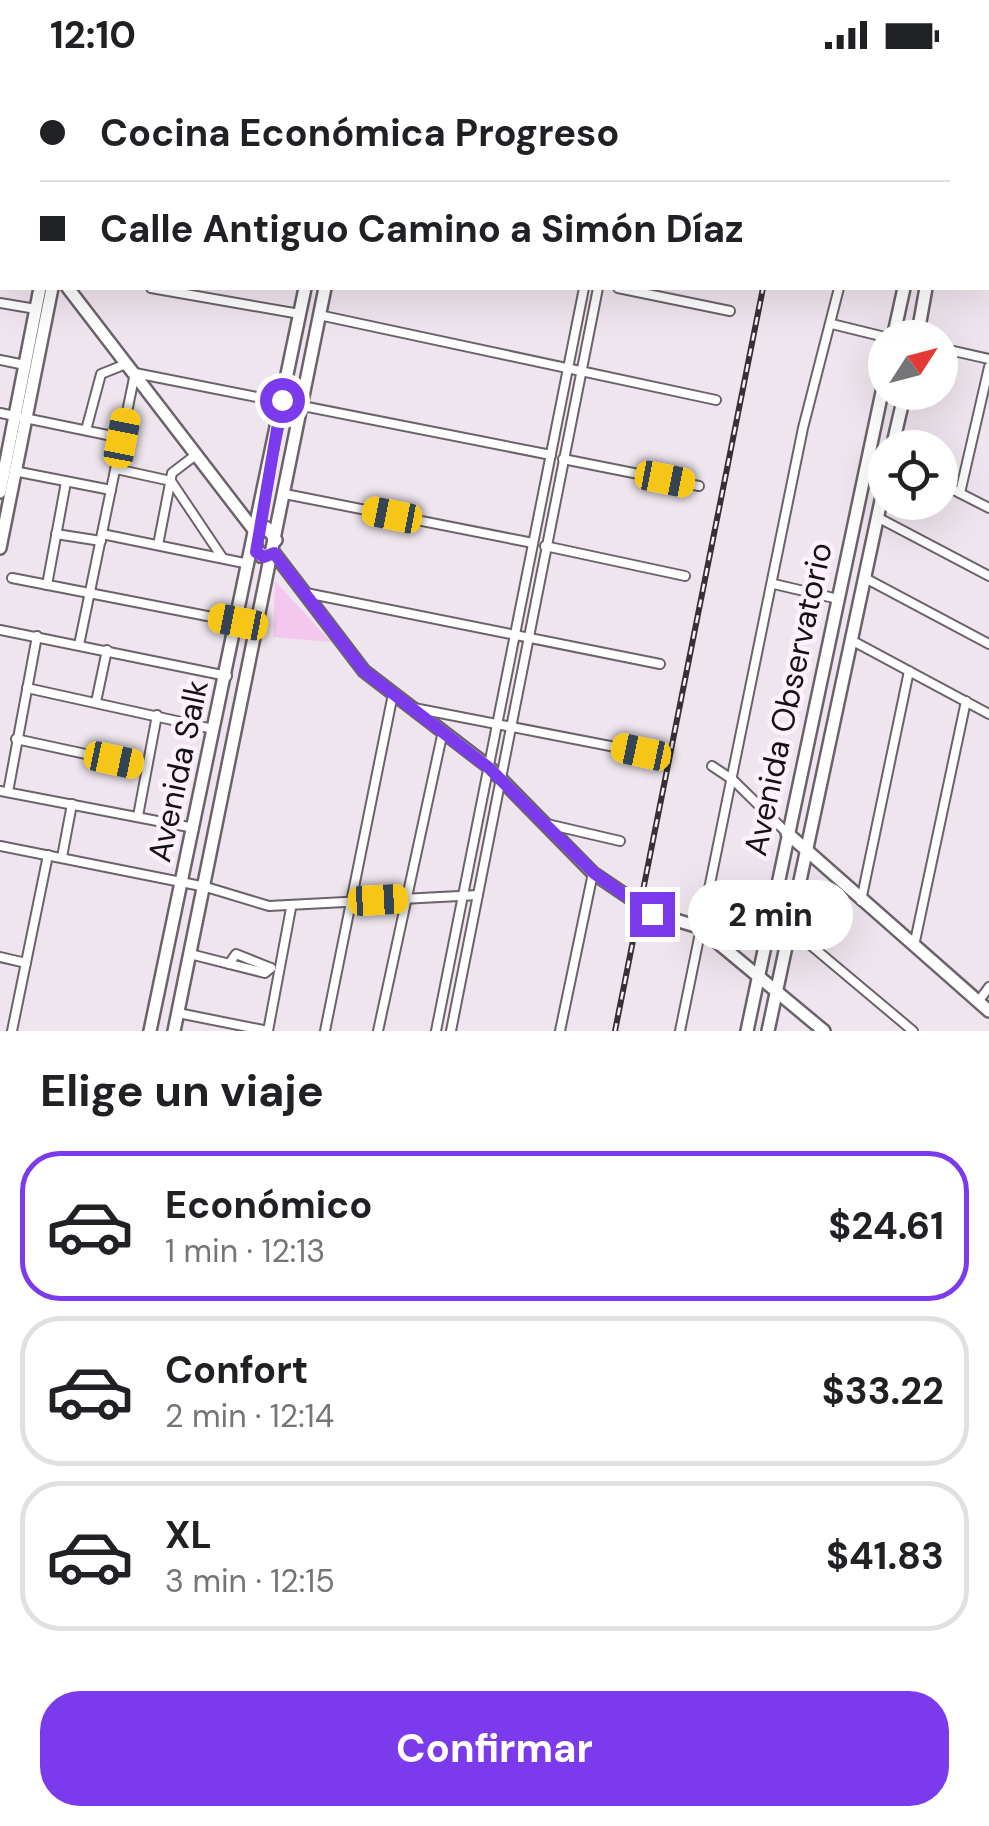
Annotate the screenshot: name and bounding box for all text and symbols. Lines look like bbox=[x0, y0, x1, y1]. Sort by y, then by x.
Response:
text: 12:10 bbox=[50, 10, 136, 60]
text: Cocina Económica Progreso bbox=[100, 108, 620, 158]
text: Calle Antiguo Camino a Simón Díaz bbox=[100, 204, 744, 254]
north arrow bbox=[868, 320, 958, 410]
map controls bbox=[868, 320, 958, 520]
route start bbox=[260, 378, 305, 423]
car bbox=[102, 406, 142, 470]
button: locate bbox=[868, 430, 958, 520]
car bbox=[633, 459, 697, 499]
car bbox=[360, 495, 424, 535]
street label: Avenida Observatorio bbox=[734, 538, 842, 860]
car bbox=[206, 602, 270, 642]
street label: Avenida Salk bbox=[138, 676, 218, 866]
car bbox=[609, 731, 673, 773]
car bbox=[82, 739, 146, 781]
callout: 2 min bbox=[687, 879, 852, 949]
car bbox=[347, 883, 409, 917]
route end bbox=[630, 892, 675, 937]
text: 2 min bbox=[728, 894, 813, 936]
text: Elige un viaje bbox=[40, 1061, 324, 1120]
text: Económico bbox=[165, 1180, 372, 1230]
icon: car bbox=[45, 1181, 135, 1271]
text: $24.61 bbox=[828, 1201, 944, 1251]
text: 1 min · 12:13 bbox=[165, 1230, 325, 1272]
text: Confort bbox=[165, 1345, 308, 1395]
icon: car bbox=[45, 1346, 135, 1436]
text: $33.22 bbox=[822, 1366, 944, 1416]
text: 2 min · 12:14 bbox=[165, 1395, 334, 1437]
text: XL bbox=[165, 1510, 212, 1560]
icon: car bbox=[45, 1511, 135, 1601]
text: $41.83 bbox=[826, 1531, 944, 1581]
text: 3 min · 12:15 bbox=[165, 1560, 335, 1602]
button: Confirmar bbox=[40, 1691, 949, 1806]

